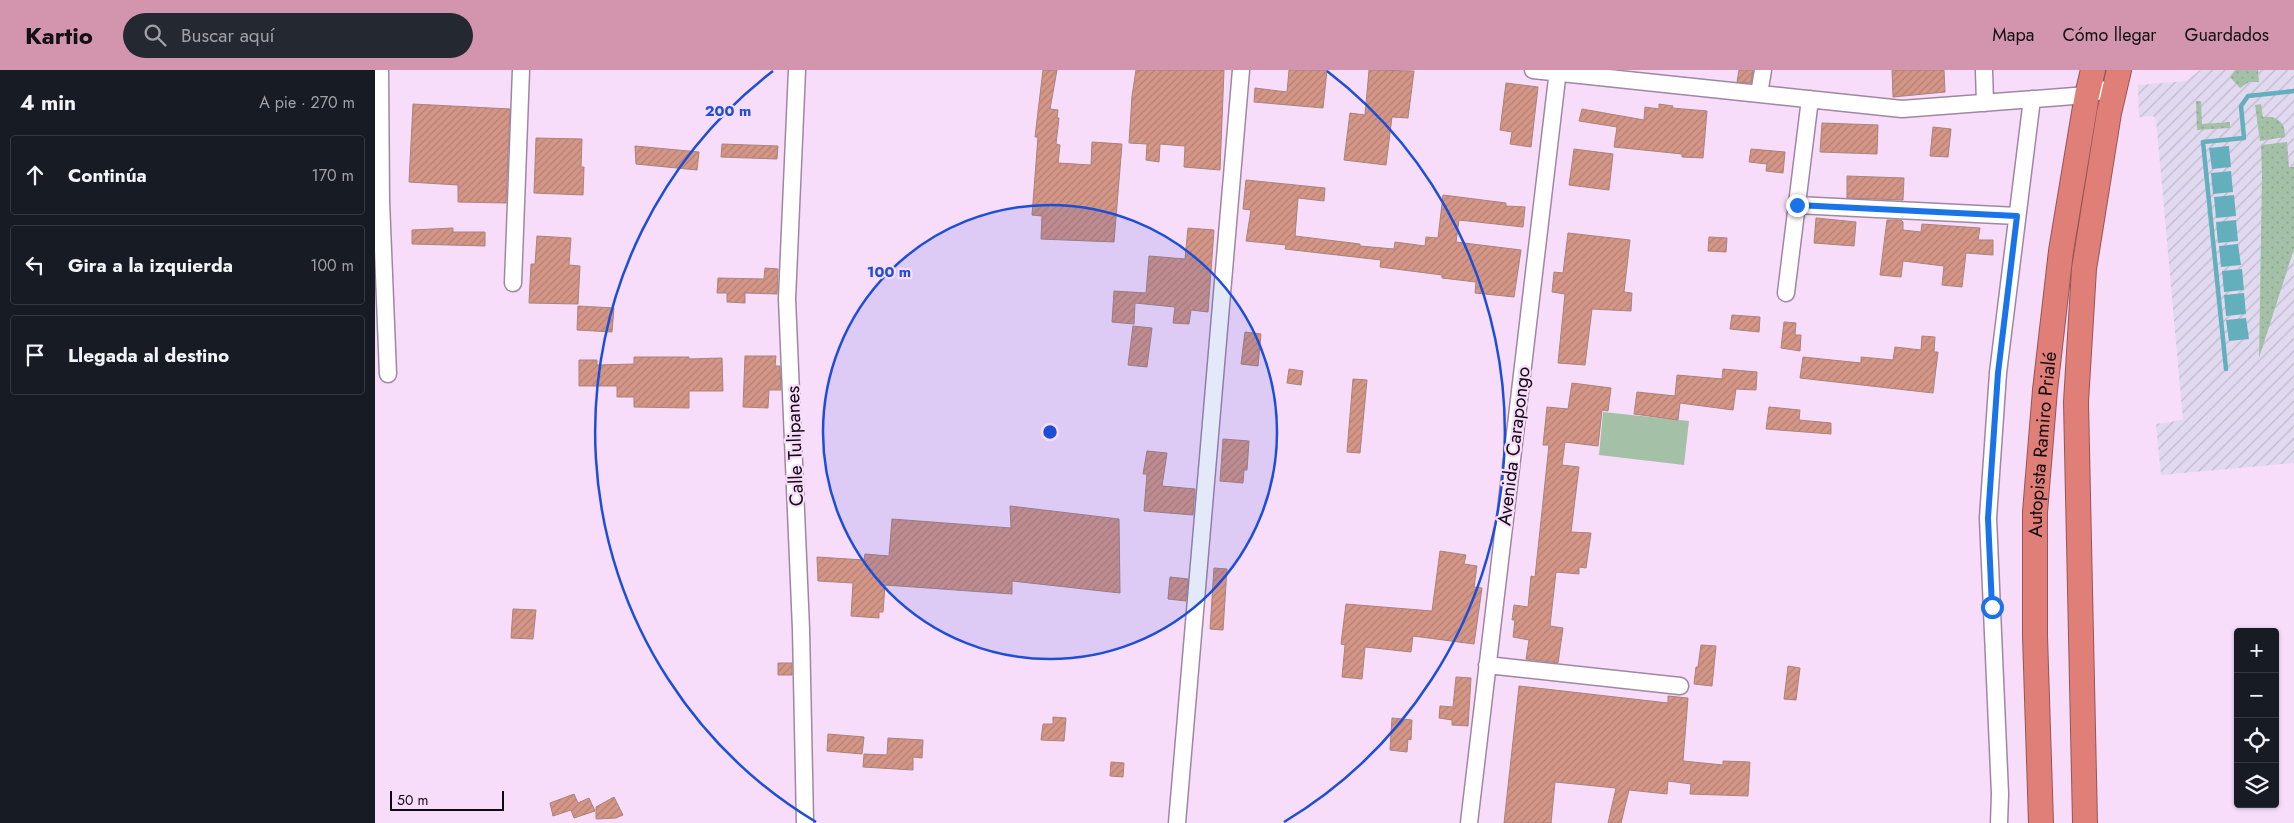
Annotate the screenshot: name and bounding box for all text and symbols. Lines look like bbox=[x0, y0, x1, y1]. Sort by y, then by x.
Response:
search box bbox=[123, 13, 473, 58]
text: Kartio bbox=[25, 18, 93, 53]
icon: search bbox=[141, 21, 169, 49]
text: Buscar aquí bbox=[181, 22, 275, 49]
text: Mapa bbox=[1992, 22, 2034, 48]
text: Cómo llegar bbox=[2062, 22, 2157, 48]
text: Guardados bbox=[2185, 22, 2269, 48]
text: 4 min bbox=[20, 88, 76, 118]
text: A pie · 270 m bbox=[259, 91, 355, 114]
text: 200 m bbox=[705, 100, 751, 122]
icon: ahead bbox=[21, 161, 49, 189]
text: Continúa bbox=[68, 162, 147, 189]
text: 170 m bbox=[312, 164, 354, 187]
route end bbox=[1786, 194, 1809, 217]
icon: left bbox=[21, 251, 49, 279]
text: Gira a la izquierda bbox=[68, 252, 233, 279]
text: 100 m bbox=[310, 254, 354, 277]
text: 100 m bbox=[867, 261, 911, 283]
icon: arrive bbox=[21, 341, 49, 369]
text: Llegada al destino bbox=[68, 342, 229, 369]
street label: Autopista Ramiro Prialé bbox=[2022, 350, 2063, 537]
street label: Avenida Carapongo bbox=[1490, 365, 1537, 527]
street label: Calle Tulipanes bbox=[779, 385, 810, 507]
centre of rings bbox=[1041, 423, 1059, 441]
route start bbox=[1981, 596, 2004, 619]
map controls bbox=[2234, 628, 2279, 808]
button: + bbox=[2234, 628, 2279, 673]
button: − bbox=[2234, 673, 2279, 718]
button: locate bbox=[2234, 718, 2279, 763]
button: layers bbox=[2234, 763, 2279, 808]
scale bar bbox=[390, 788, 504, 811]
text: 50 m bbox=[397, 790, 428, 810]

